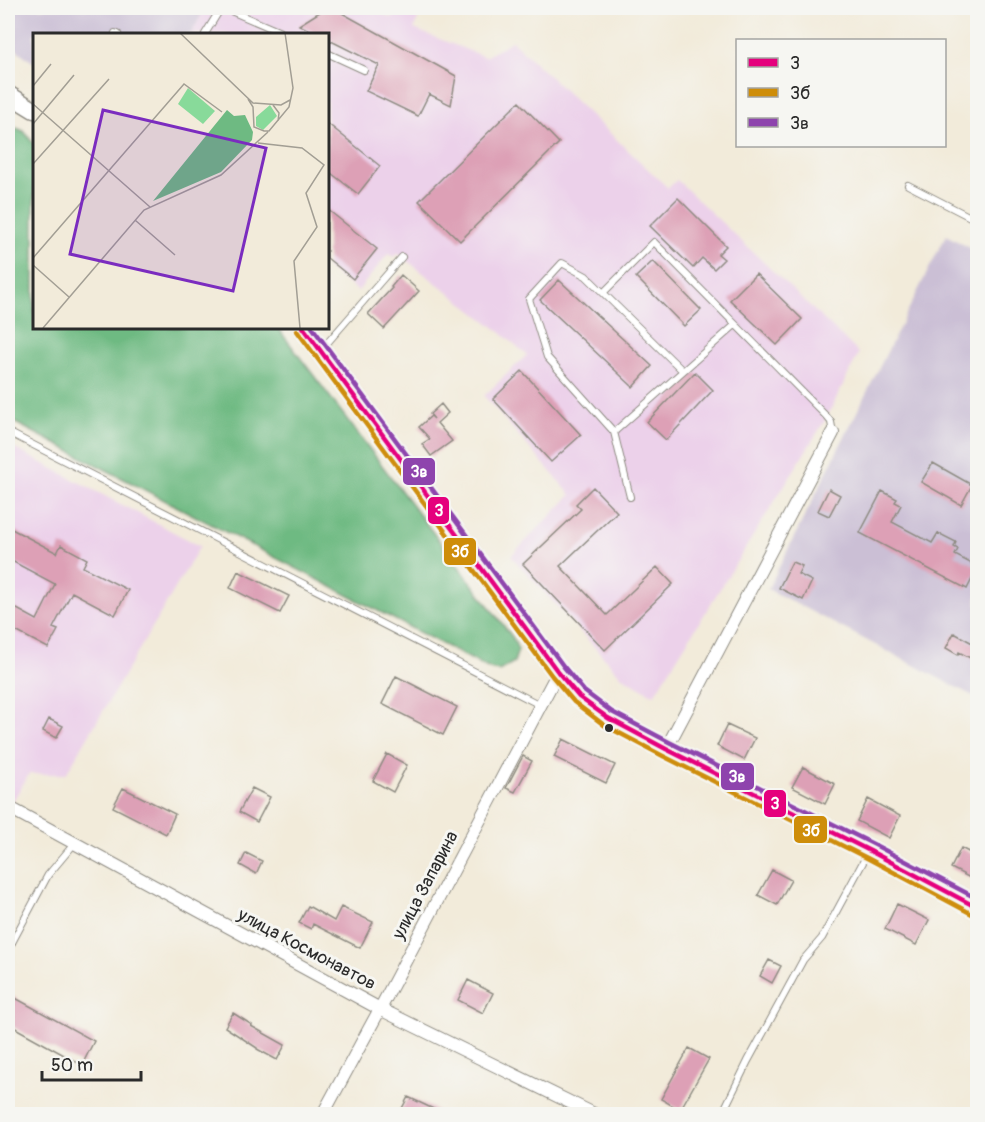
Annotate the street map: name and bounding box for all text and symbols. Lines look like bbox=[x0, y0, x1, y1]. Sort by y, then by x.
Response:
inset map bbox=[33, 33, 328, 328]
legend bbox=[736, 39, 946, 147]
text: 3 bbox=[790, 52, 800, 75]
text: 3б bbox=[790, 82, 810, 105]
text: 3в bbox=[790, 112, 809, 135]
line badge: 3в bbox=[402, 457, 436, 486]
text: 3в bbox=[411, 462, 428, 482]
line badge: 3 bbox=[427, 496, 450, 525]
text: 3 bbox=[435, 501, 444, 521]
line badge: 3б bbox=[443, 537, 477, 566]
text: 3б bbox=[451, 542, 470, 562]
unlabelled marker bbox=[603, 722, 615, 734]
line badge: 3в bbox=[720, 762, 755, 791]
text: 3в bbox=[729, 767, 746, 787]
line badge: 3 bbox=[763, 789, 787, 818]
text: 3 bbox=[771, 794, 780, 814]
line badge: 3б bbox=[793, 815, 828, 844]
text: 3б bbox=[802, 821, 821, 841]
street label: улица Запарина bbox=[387, 827, 464, 944]
street label: улица Космонавтов bbox=[233, 903, 380, 996]
scale bar bbox=[42, 1044, 141, 1082]
text: 50 m bbox=[51, 1054, 93, 1077]

